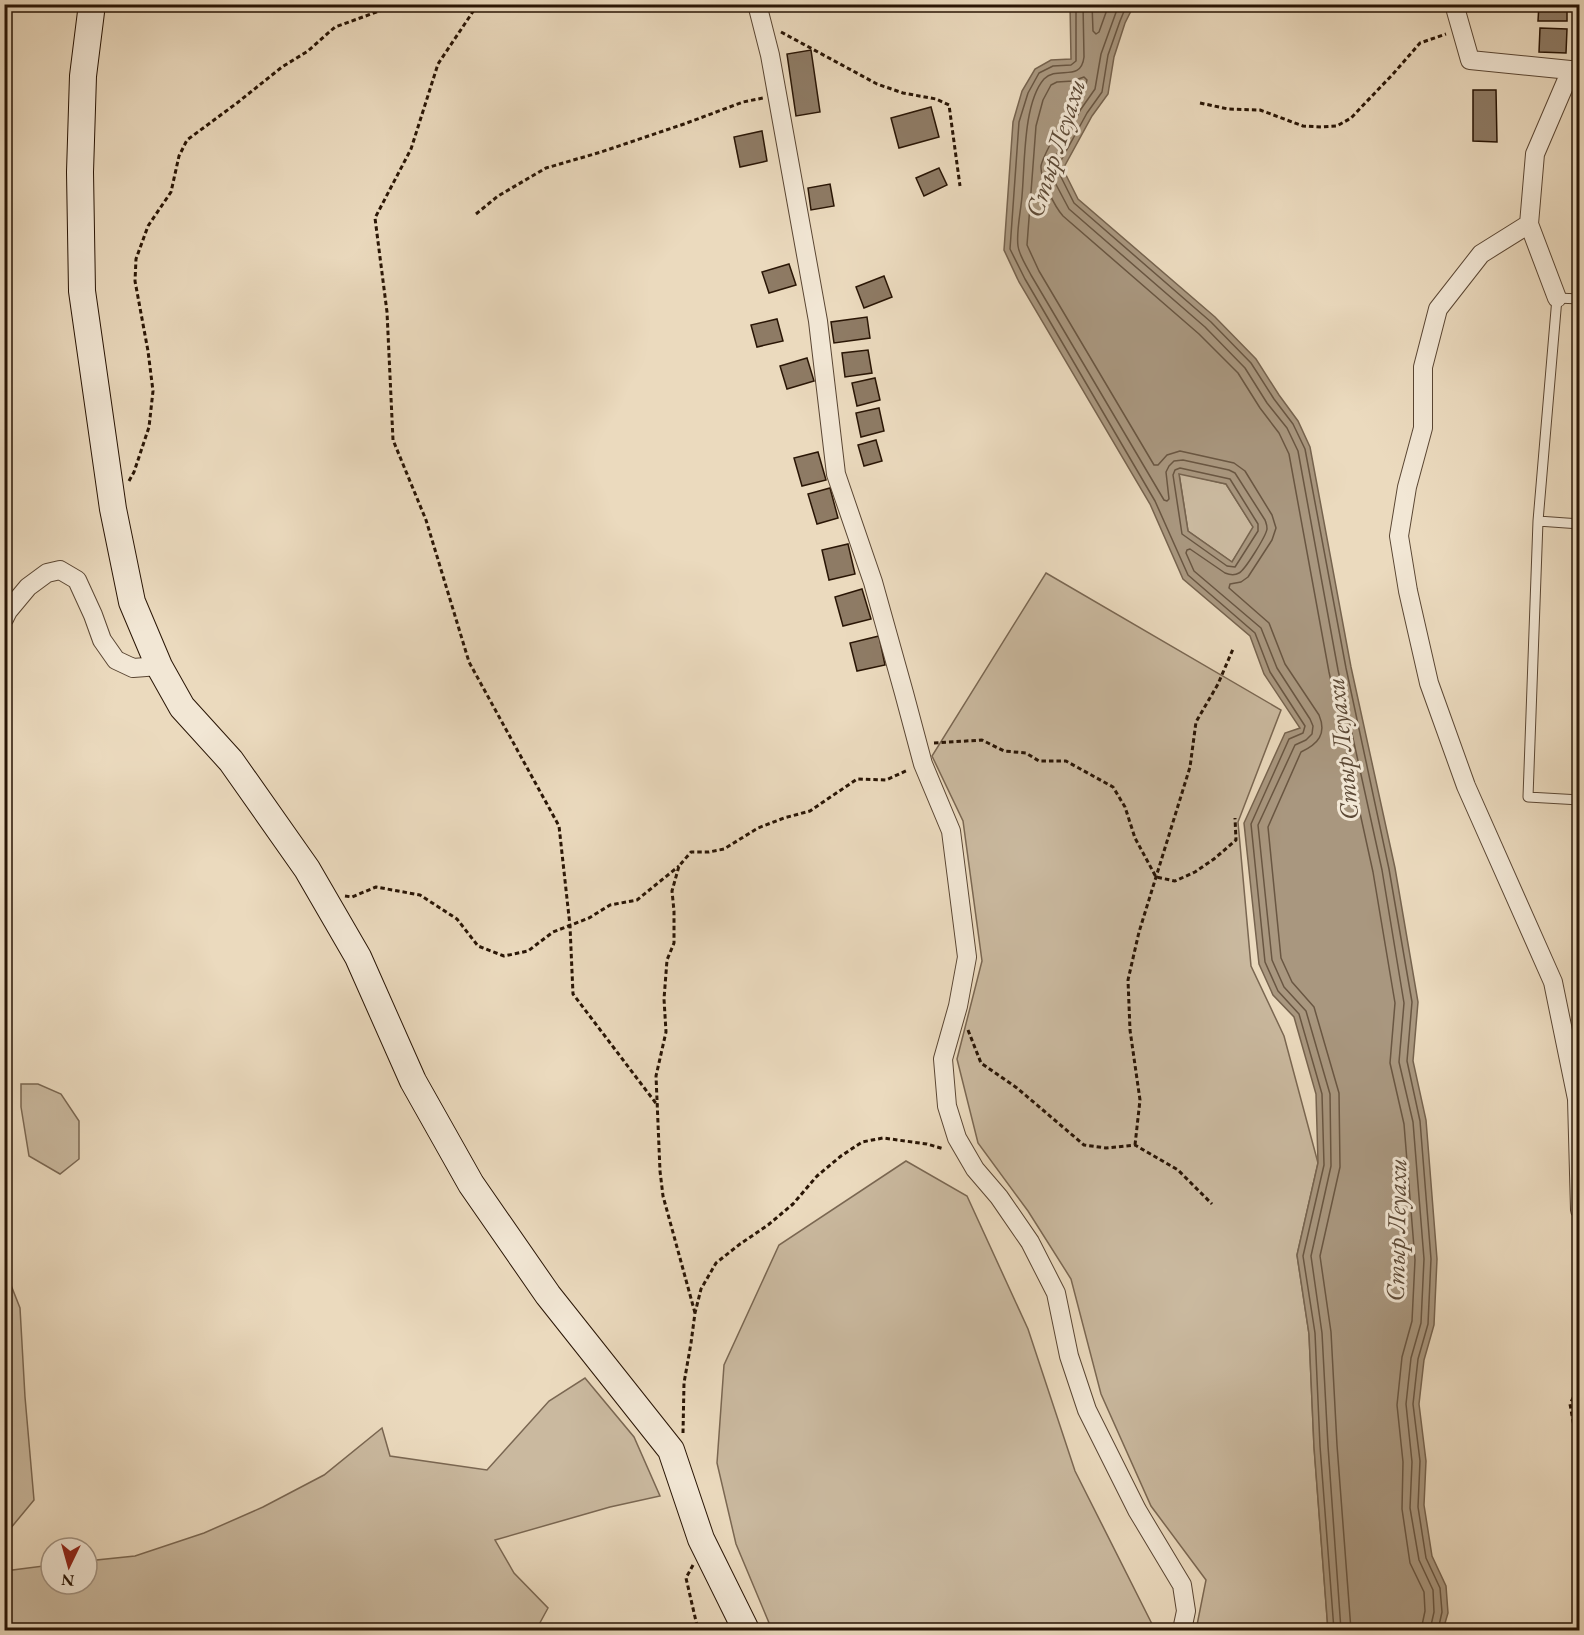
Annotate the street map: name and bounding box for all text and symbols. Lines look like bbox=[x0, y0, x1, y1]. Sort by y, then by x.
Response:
water label: Стыр Леуахи bbox=[1017, 75, 1093, 221]
water label: Стыр Леуахи bbox=[1318, 676, 1366, 822]
water label: Стыр Леуахи bbox=[1378, 1158, 1414, 1302]
north arrow bbox=[39, 1536, 99, 1596]
text: N bbox=[60, 1569, 75, 1591]

